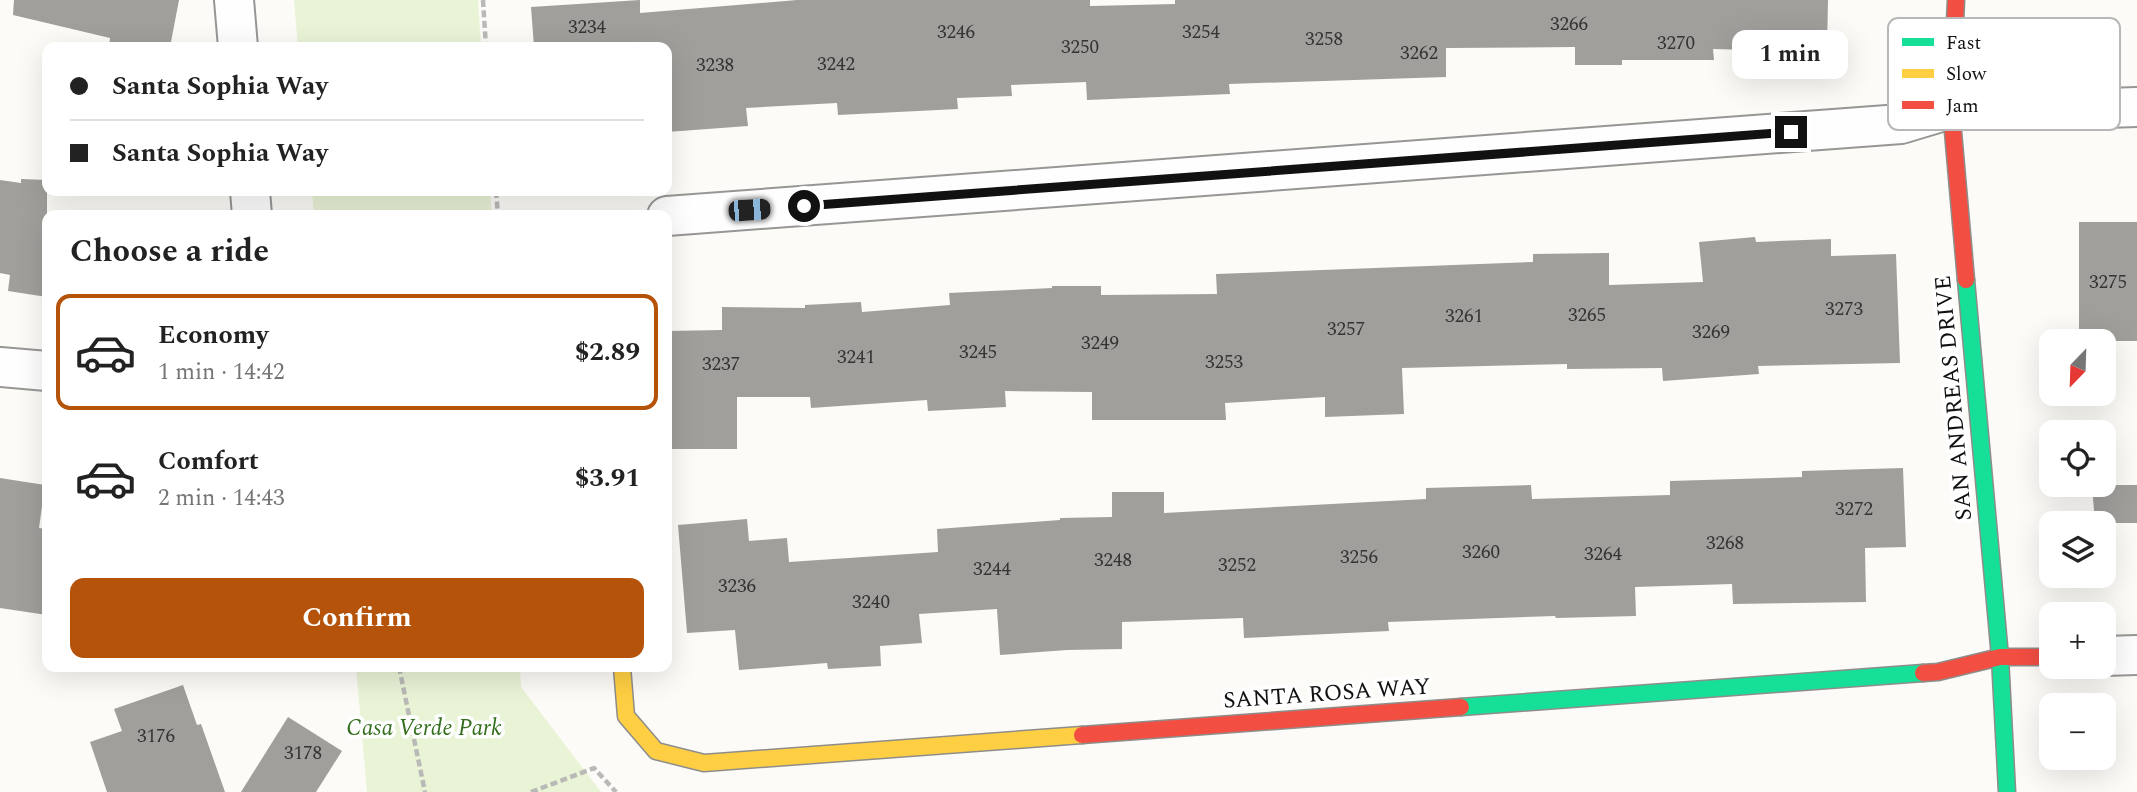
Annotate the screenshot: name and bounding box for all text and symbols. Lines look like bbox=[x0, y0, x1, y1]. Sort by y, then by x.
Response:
house number: 3266 bbox=[1550, 10, 1588, 39]
house number: 3234 bbox=[568, 13, 606, 42]
house number: 3246 bbox=[937, 18, 975, 47]
house number: 3254 bbox=[1182, 18, 1220, 47]
legend bbox=[1888, 18, 2120, 130]
house number: 3258 bbox=[1305, 25, 1343, 54]
house number: 3270 bbox=[1657, 29, 1695, 58]
text: Fast bbox=[1946, 29, 1982, 58]
callout: 1 min bbox=[1733, 31, 1849, 80]
house number: 3250 bbox=[1061, 33, 1099, 62]
text: 1 min bbox=[1759, 37, 1821, 72]
house number: 3262 bbox=[1400, 39, 1438, 68]
house number: 3242 bbox=[817, 50, 855, 79]
house number: 3238 bbox=[696, 51, 734, 80]
text: Slow bbox=[1946, 60, 1987, 89]
text: Santa Sophia Way bbox=[112, 66, 328, 106]
text: Jam bbox=[1946, 92, 1978, 121]
route end bbox=[1775, 116, 1807, 148]
text: Santa Sophia Way bbox=[112, 133, 328, 173]
route start bbox=[788, 190, 820, 222]
car bbox=[728, 198, 771, 222]
text: Choose a ride bbox=[70, 227, 269, 276]
house number: 3275 bbox=[2089, 268, 2127, 297]
street label: SAN ANDREAS DRIVE bbox=[1926, 274, 1982, 522]
house number: 3273 bbox=[1825, 295, 1863, 324]
house number: 3265 bbox=[1568, 301, 1606, 330]
house number: 3261 bbox=[1445, 302, 1483, 331]
text: Economy bbox=[158, 315, 268, 355]
house number: 3257 bbox=[1327, 315, 1365, 344]
house number: 3269 bbox=[1692, 318, 1730, 347]
icon: car bbox=[74, 321, 137, 384]
house number: 3249 bbox=[1081, 329, 1119, 358]
north arrow bbox=[2039, 329, 2116, 406]
map controls bbox=[2039, 329, 2116, 770]
text: $2.89 bbox=[575, 332, 640, 372]
house number: 3245 bbox=[959, 338, 997, 367]
house number: 3241 bbox=[837, 343, 875, 372]
house number: 3253 bbox=[1205, 348, 1243, 377]
house number: 3237 bbox=[702, 350, 740, 379]
text: 1 min · 14:42 bbox=[158, 355, 285, 390]
button: locate bbox=[2039, 420, 2116, 497]
text: Comfort bbox=[158, 441, 259, 481]
icon: car bbox=[74, 447, 137, 510]
text: $3.91 bbox=[575, 458, 640, 498]
text: 2 min · 14:43 bbox=[158, 481, 285, 516]
house number: 3272 bbox=[1835, 495, 1873, 524]
button: layers bbox=[2039, 511, 2116, 588]
house number: 3268 bbox=[1706, 529, 1744, 558]
house number: 3260 bbox=[1462, 538, 1500, 567]
house number: 3264 bbox=[1584, 540, 1622, 569]
house number: 3256 bbox=[1340, 543, 1378, 572]
house number: 3248 bbox=[1094, 546, 1132, 575]
house number: 3252 bbox=[1218, 551, 1256, 580]
house number: 3244 bbox=[973, 555, 1011, 584]
house number: 3236 bbox=[718, 572, 756, 601]
button: Confirm bbox=[70, 578, 644, 658]
house number: 3240 bbox=[852, 588, 890, 617]
button: + bbox=[2039, 602, 2116, 679]
street label: SANTA ROSA WAY bbox=[1222, 669, 1432, 719]
button: − bbox=[2039, 693, 2116, 770]
park label: Casa Verde Park bbox=[346, 711, 502, 746]
house number: 3176 bbox=[137, 722, 175, 751]
house number: 3178 bbox=[284, 739, 322, 768]

